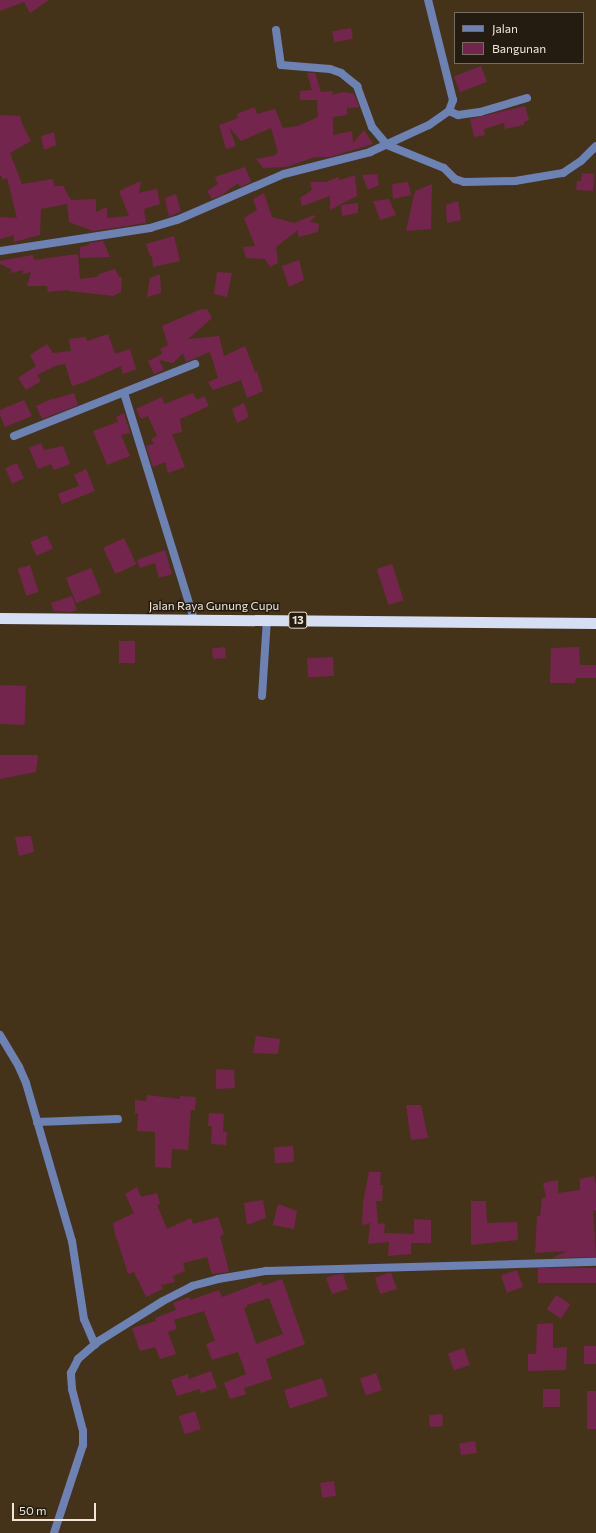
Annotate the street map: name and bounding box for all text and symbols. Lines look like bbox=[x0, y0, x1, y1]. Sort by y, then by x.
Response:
legend bbox=[454, 12, 584, 64]
text: Jalan bbox=[492, 21, 518, 35]
text: Bangunan bbox=[492, 41, 546, 55]
street label: Jalan Raya Gunung Cupu bbox=[149, 599, 279, 613]
road number: 13 bbox=[288, 611, 308, 629]
scale bar bbox=[14, 1495, 98, 1521]
text: 50 m bbox=[19, 1503, 47, 1517]

